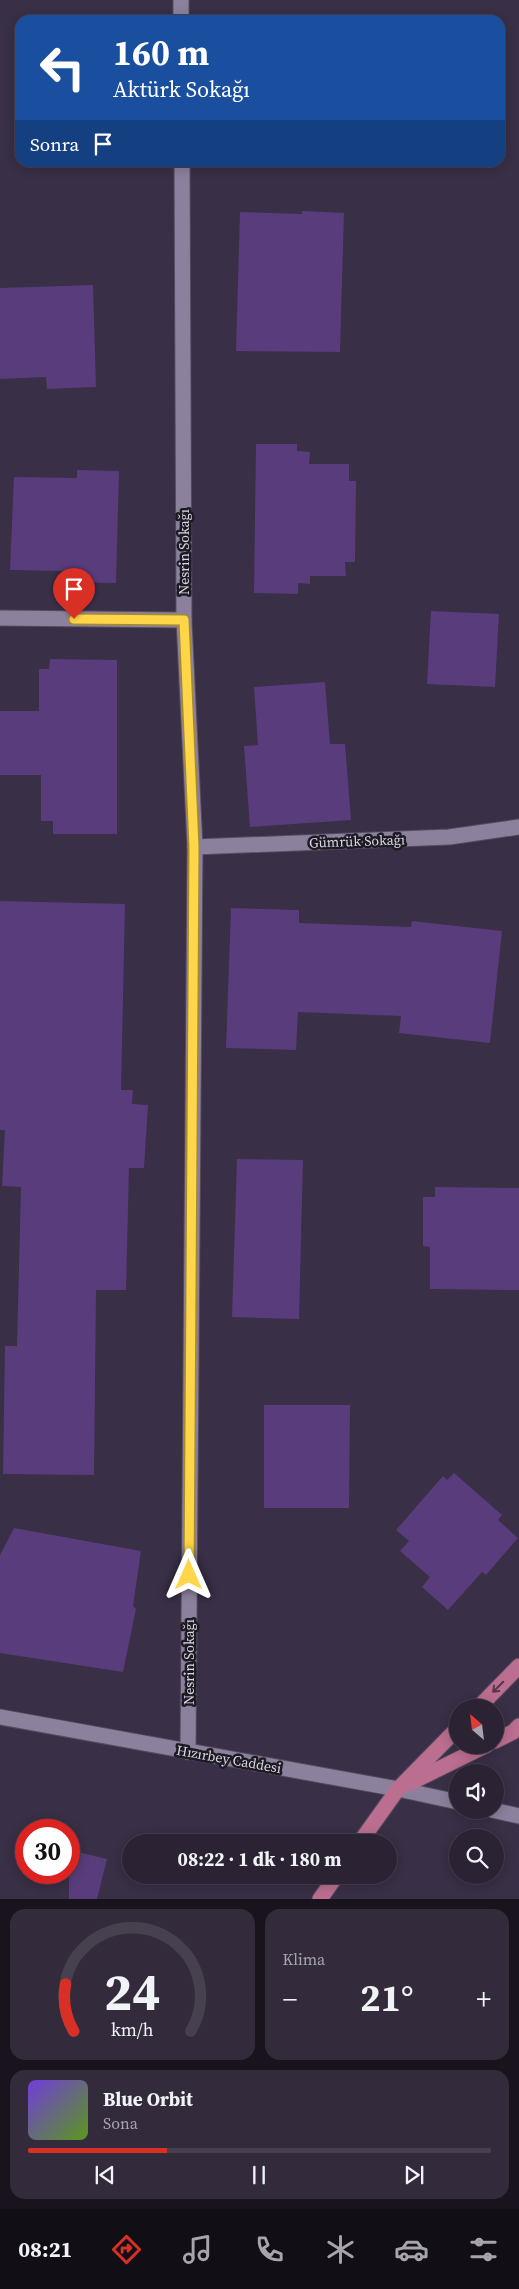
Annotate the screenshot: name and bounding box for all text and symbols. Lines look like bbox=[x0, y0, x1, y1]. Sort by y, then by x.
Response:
text: 160 m bbox=[113, 29, 209, 77]
icon: left bbox=[30, 35, 95, 100]
text: Aktürk Sokağı bbox=[113, 74, 250, 104]
icon: arrive bbox=[89, 130, 117, 158]
text: Sonra bbox=[30, 131, 79, 157]
street label: Nesrin Sokağı bbox=[174, 509, 194, 595]
pin bbox=[53, 568, 95, 619]
icon: arrive bbox=[60, 575, 88, 603]
street label: Gümrük Sokağı bbox=[309, 829, 405, 853]
position arrow bbox=[162, 1548, 214, 1600]
street label: Nesrin Sokağı bbox=[179, 1619, 199, 1705]
one-way arrow bbox=[493, 1680, 505, 1692]
north arrow bbox=[449, 1699, 504, 1754]
map controls bbox=[449, 1699, 504, 1884]
street label: Hızırbey Caddesi bbox=[175, 1740, 283, 1778]
button: sound bbox=[449, 1764, 504, 1819]
speed limit sign: 30 bbox=[15, 1819, 80, 1884]
button: search bbox=[449, 1829, 504, 1884]
text: 08:22 · 1 dk · 180 m bbox=[178, 1846, 341, 1872]
text: Klima bbox=[283, 1948, 325, 1970]
text: 24 bbox=[104, 1956, 160, 2027]
text: 21° bbox=[360, 1972, 414, 2024]
text: − bbox=[283, 1980, 297, 2018]
text: + bbox=[476, 1980, 491, 2018]
text: km/h bbox=[111, 2017, 154, 2042]
text: Blue Orbit bbox=[103, 2086, 193, 2112]
text: Sona bbox=[103, 2112, 138, 2134]
icon: previous bbox=[91, 2161, 119, 2189]
icon: pause bbox=[245, 2161, 273, 2189]
icon: next bbox=[400, 2161, 428, 2189]
icon: directions bbox=[109, 2232, 144, 2267]
icon: music bbox=[180, 2232, 215, 2267]
icon: phone bbox=[252, 2232, 287, 2267]
icon: climate bbox=[323, 2232, 358, 2267]
icon: car bbox=[394, 2232, 429, 2267]
icon: filters bbox=[466, 2232, 501, 2267]
text: 08:21 bbox=[18, 2234, 72, 2264]

